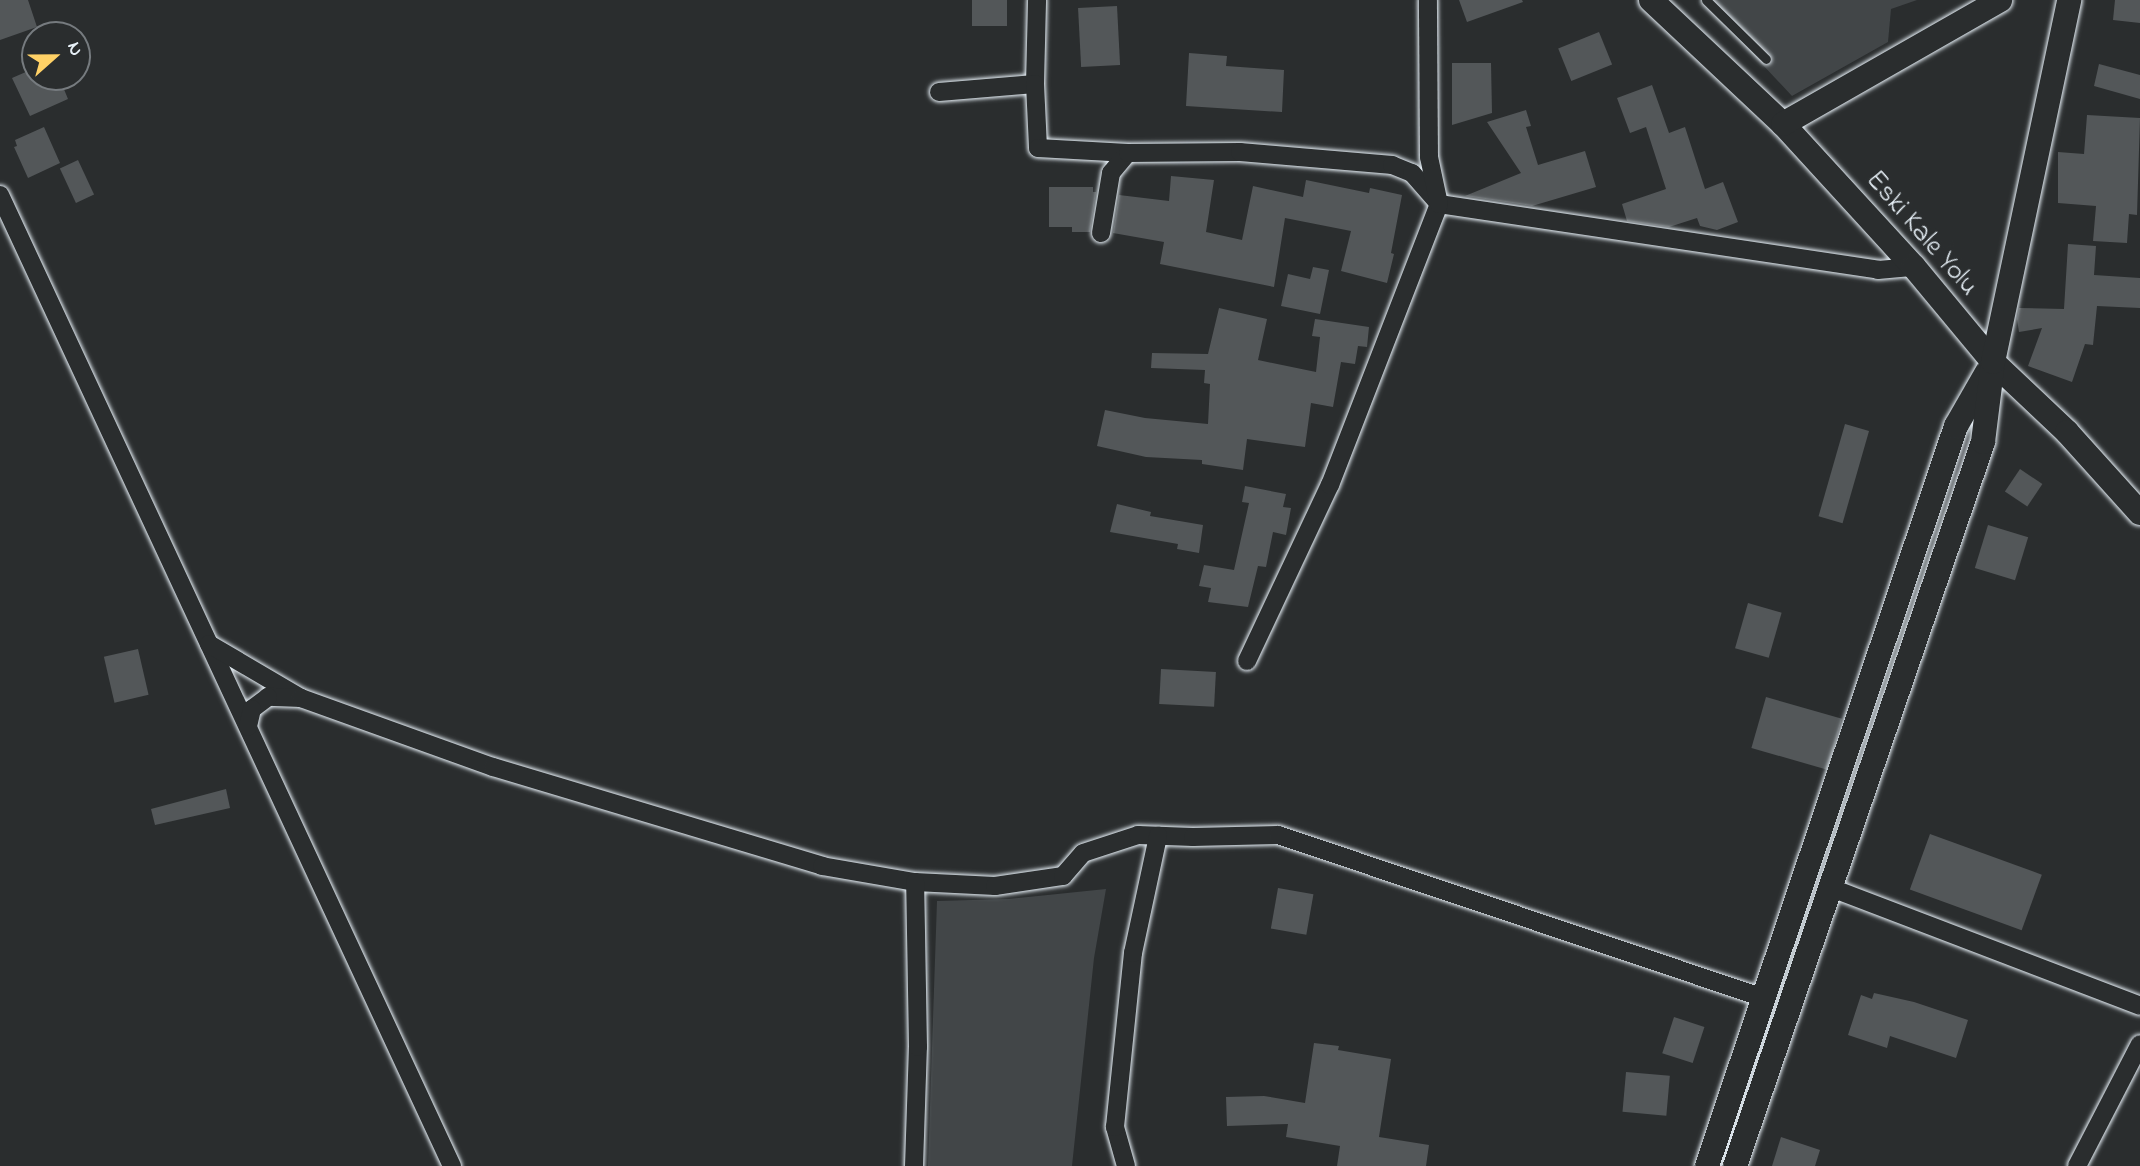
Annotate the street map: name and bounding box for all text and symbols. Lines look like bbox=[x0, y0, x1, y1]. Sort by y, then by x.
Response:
north arrow bbox=[21, 21, 91, 91]
text: N bbox=[59, 38, 89, 60]
street label: Eski Kale Yolu bbox=[1858, 165, 1984, 303]

